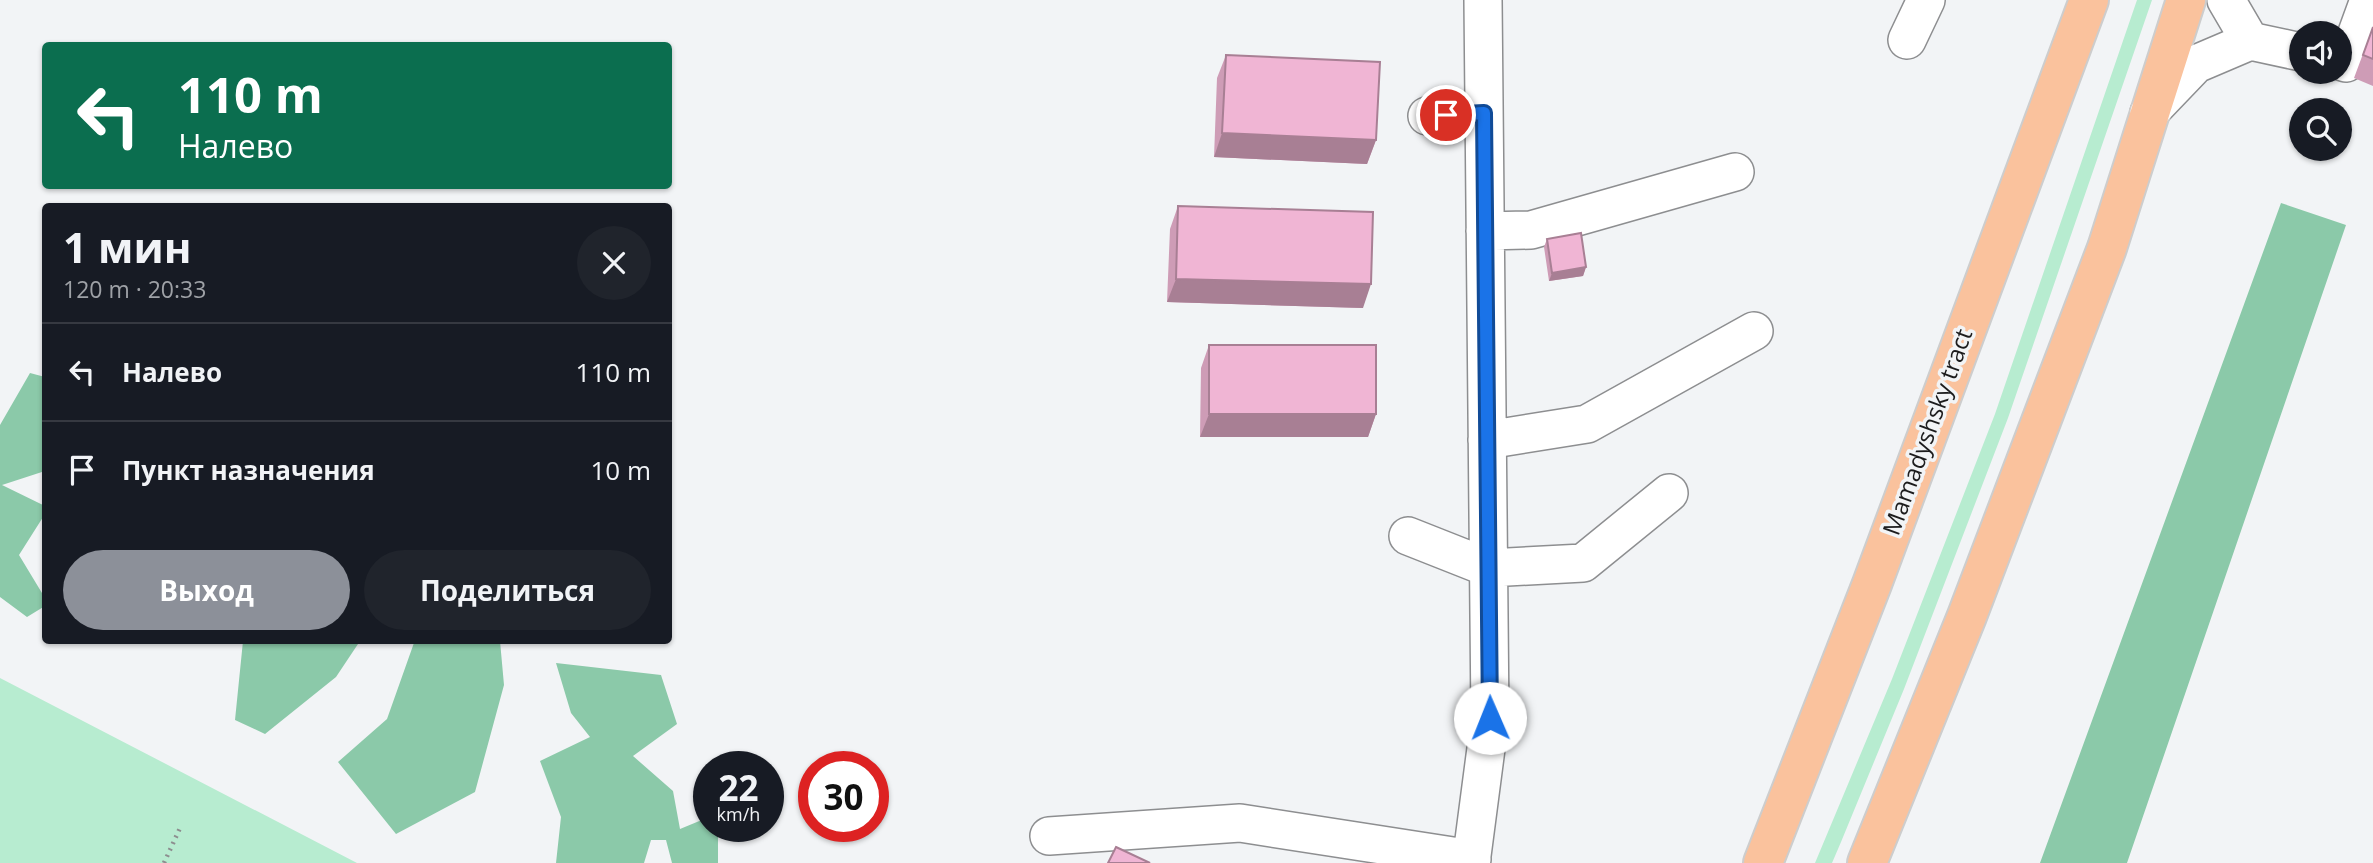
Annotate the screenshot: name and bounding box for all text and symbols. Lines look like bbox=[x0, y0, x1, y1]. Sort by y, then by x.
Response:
map controls bbox=[2289, 21, 2352, 161]
button: sound bbox=[2289, 21, 2352, 84]
text: 110 m bbox=[178, 61, 323, 127]
icon: left bbox=[63, 70, 154, 161]
pin bbox=[1416, 85, 1476, 145]
icon: arrive bbox=[1427, 96, 1465, 134]
button: search bbox=[2289, 98, 2352, 161]
text: Налево bbox=[178, 124, 293, 167]
text: 1 мин bbox=[63, 218, 191, 275]
button: close bbox=[577, 226, 651, 300]
text: 120 m · 20:33 bbox=[63, 273, 206, 305]
street label: Mamadyshsky tract bbox=[1874, 324, 1979, 539]
icon: left bbox=[63, 353, 101, 391]
text: Налево bbox=[122, 354, 222, 390]
text: 110 m bbox=[576, 354, 651, 390]
icon: arrive bbox=[63, 451, 101, 489]
text: Пункт назначения bbox=[122, 452, 375, 488]
text: 10 m bbox=[590, 452, 651, 488]
button: Выход bbox=[63, 550, 350, 630]
button: Поделиться bbox=[364, 550, 651, 630]
position arrow bbox=[1453, 681, 1527, 755]
speed limit sign: 30 bbox=[798, 751, 889, 842]
text: 22 bbox=[718, 764, 759, 811]
text: km/h bbox=[717, 802, 760, 826]

